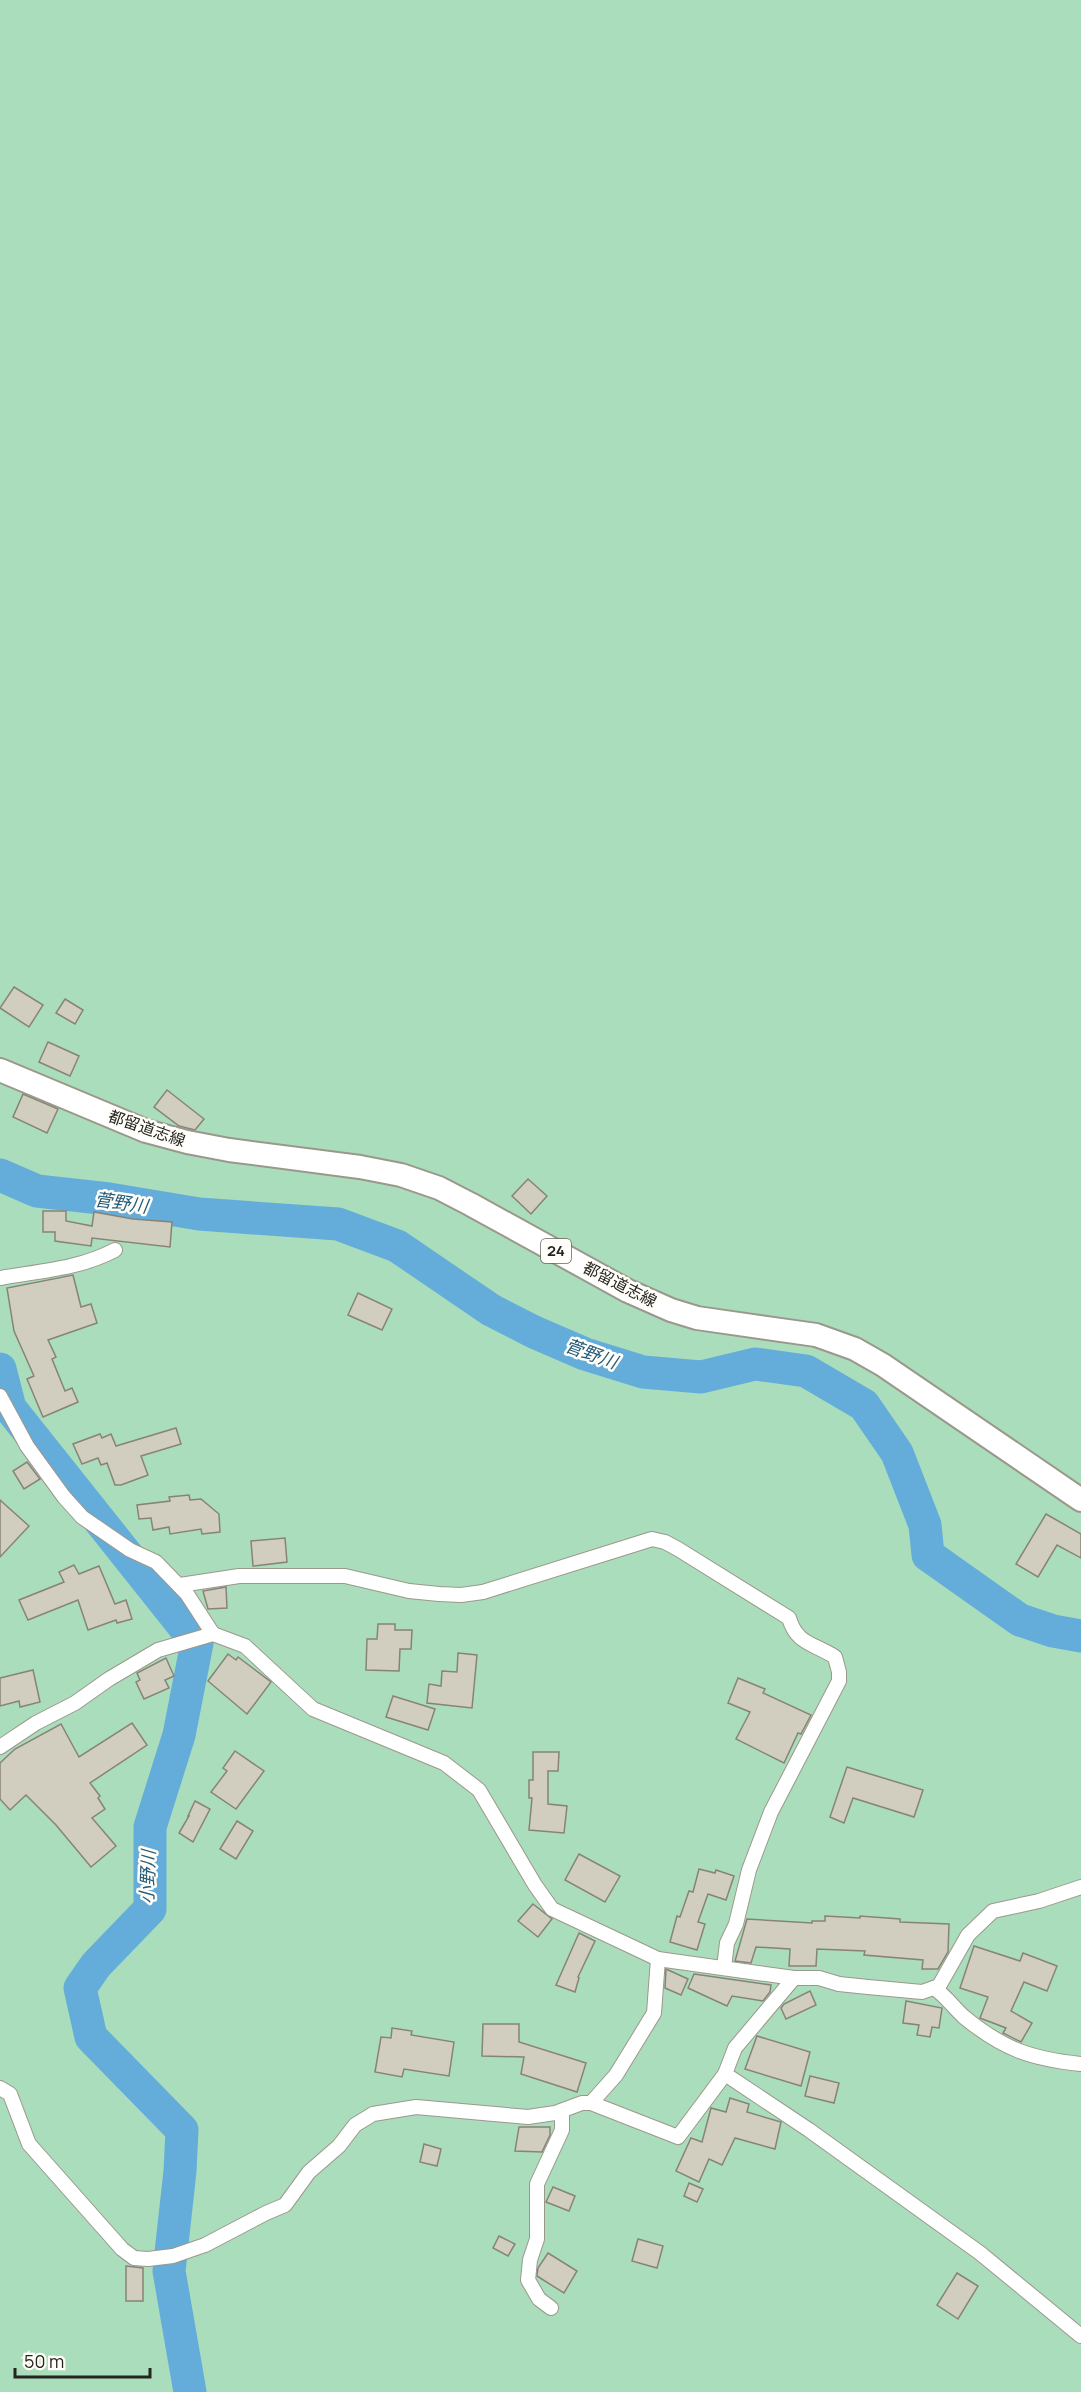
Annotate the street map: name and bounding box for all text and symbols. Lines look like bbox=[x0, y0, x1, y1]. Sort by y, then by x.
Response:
street label: 都留道志線 bbox=[106, 1105, 188, 1151]
water label: 菅野川 bbox=[93, 1186, 152, 1218]
road number: 24 bbox=[541, 1239, 571, 1263]
street label: 都留道志線 bbox=[579, 1256, 661, 1312]
water label: 菅野川 bbox=[562, 1333, 623, 1374]
water label: 小野川 bbox=[134, 1848, 160, 1904]
scale bar bbox=[15, 2341, 150, 2379]
text: 50 m bbox=[24, 2349, 64, 2373]

